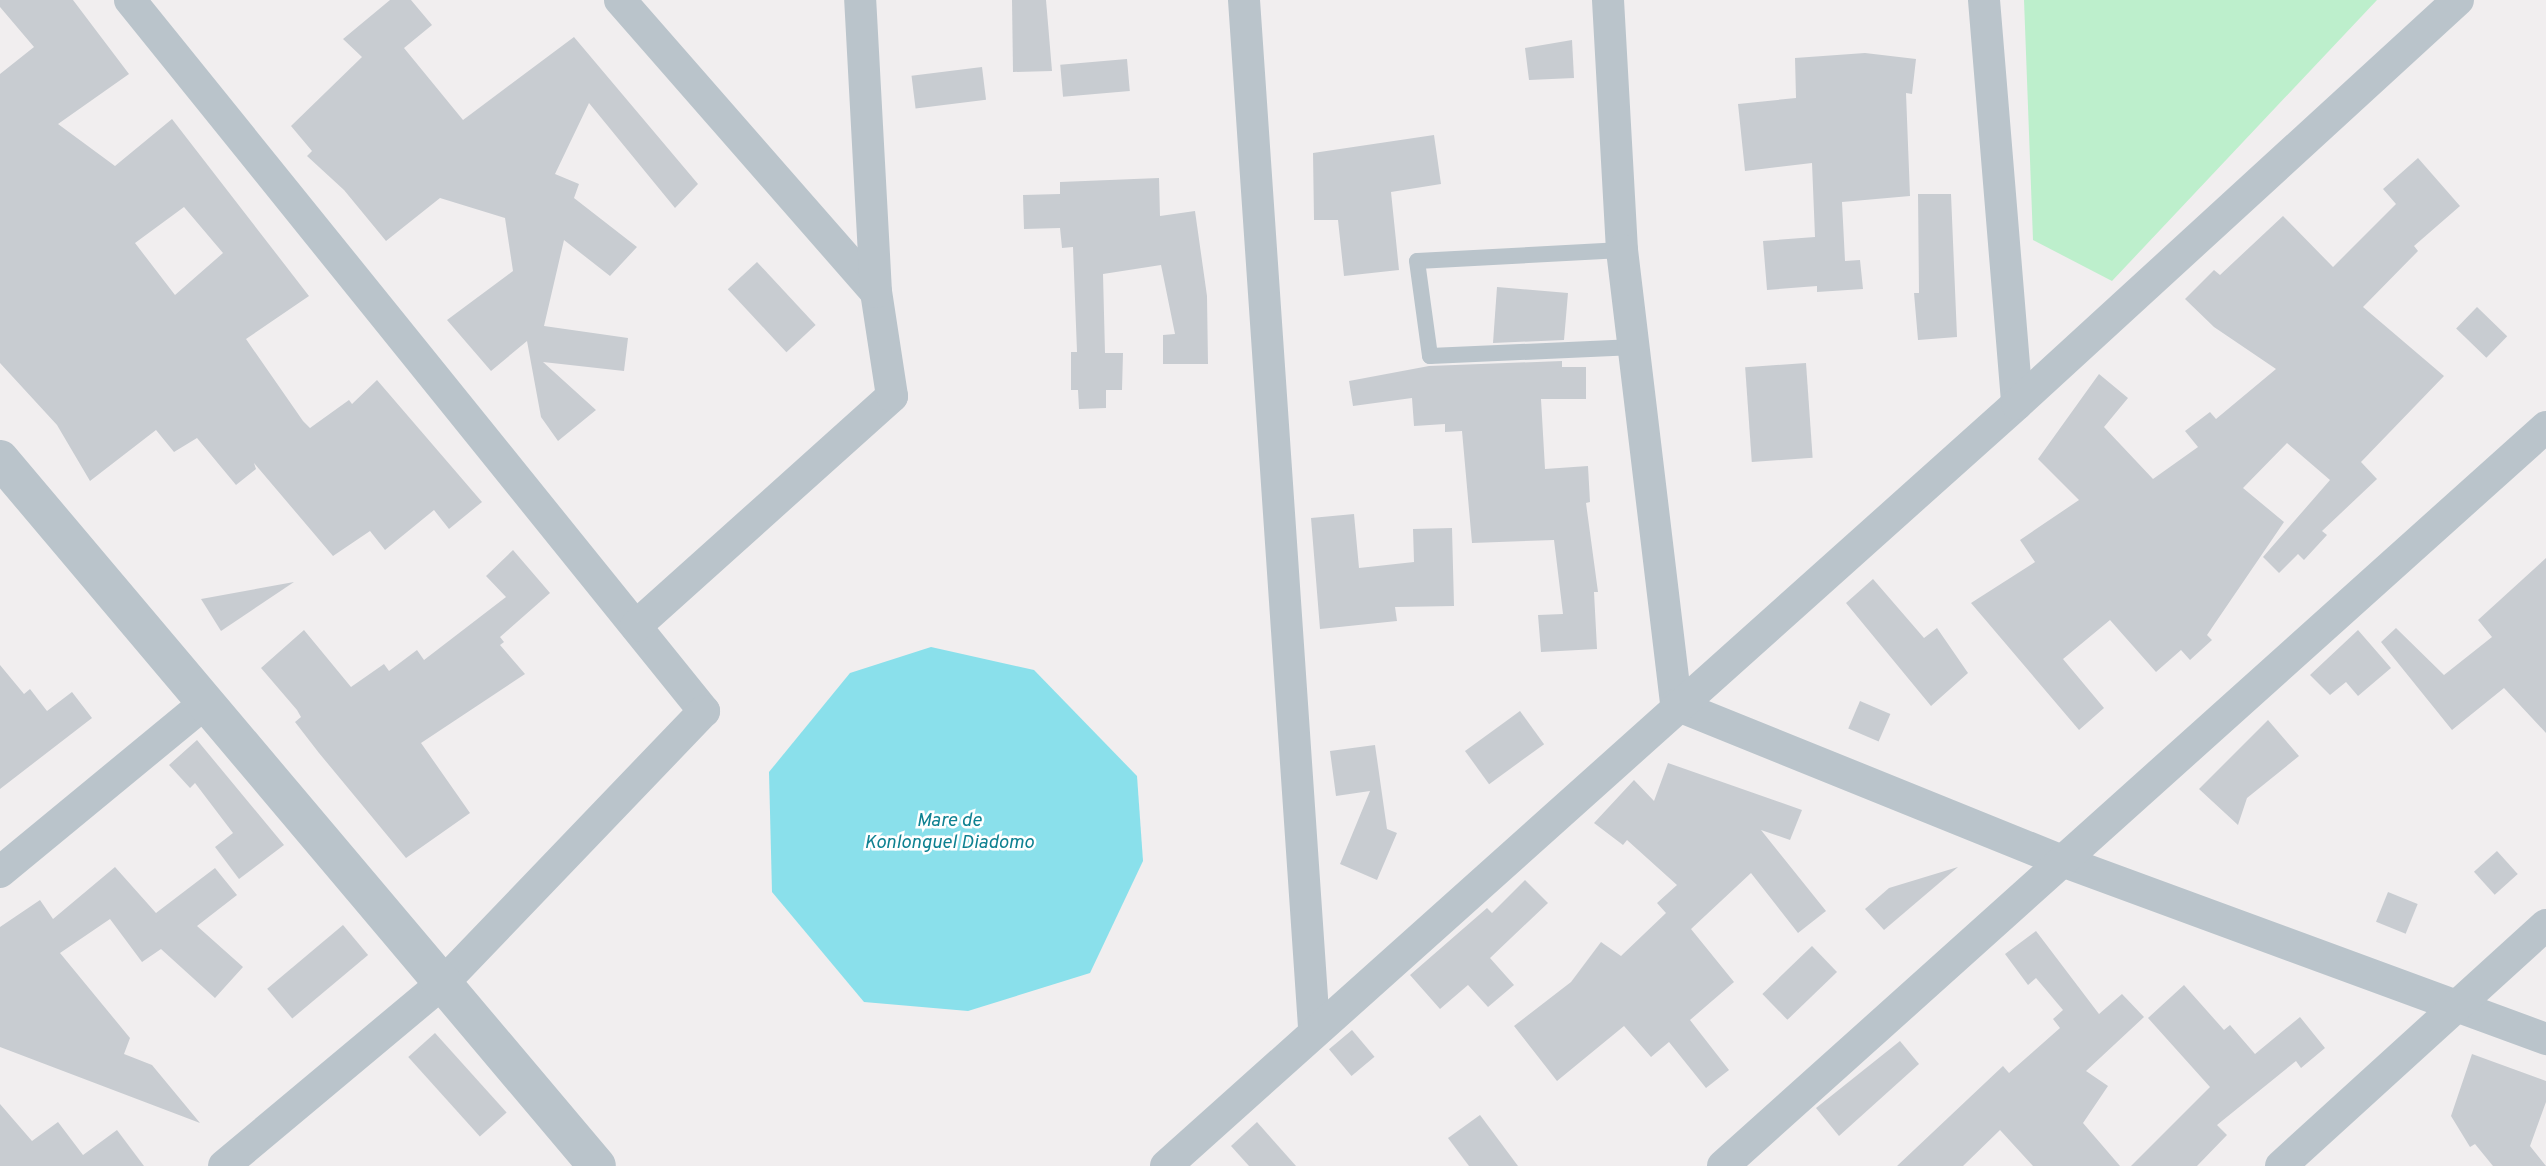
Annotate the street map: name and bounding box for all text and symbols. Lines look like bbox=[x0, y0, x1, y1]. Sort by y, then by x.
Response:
water label: Mare de Konlonguel Diadomo bbox=[864, 811, 1034, 855]

